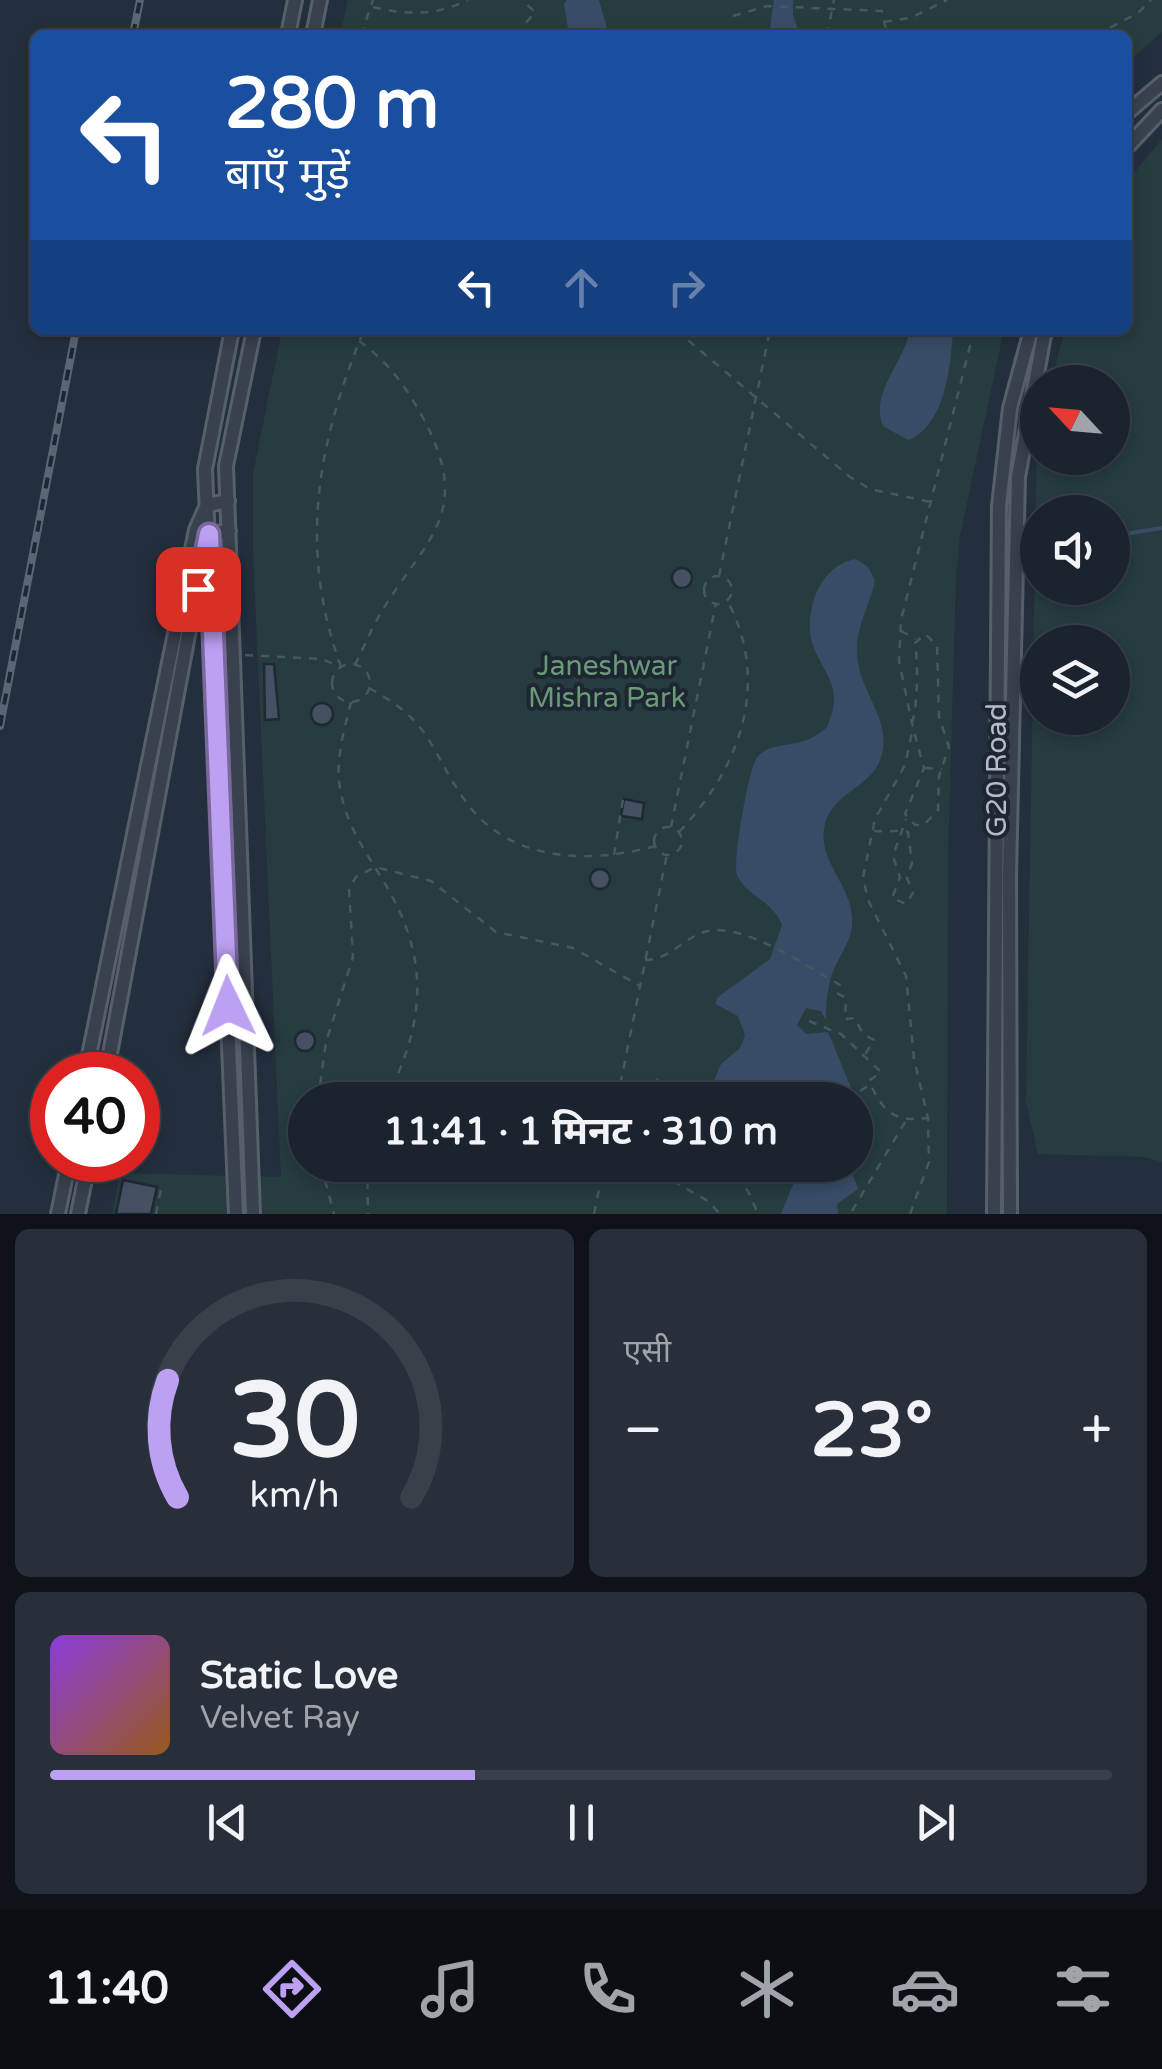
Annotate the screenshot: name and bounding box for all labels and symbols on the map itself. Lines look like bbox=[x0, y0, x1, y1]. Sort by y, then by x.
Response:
north arrow bbox=[1020, 365, 1130, 475]
pin bbox=[156, 547, 241, 632]
park label: Janeshwar Mishra Park bbox=[528, 649, 686, 715]
street label: G20 Road bbox=[980, 703, 1014, 837]
position arrow bbox=[176, 954, 280, 1058]
speed limit sign: 40 bbox=[30, 1052, 160, 1182]

